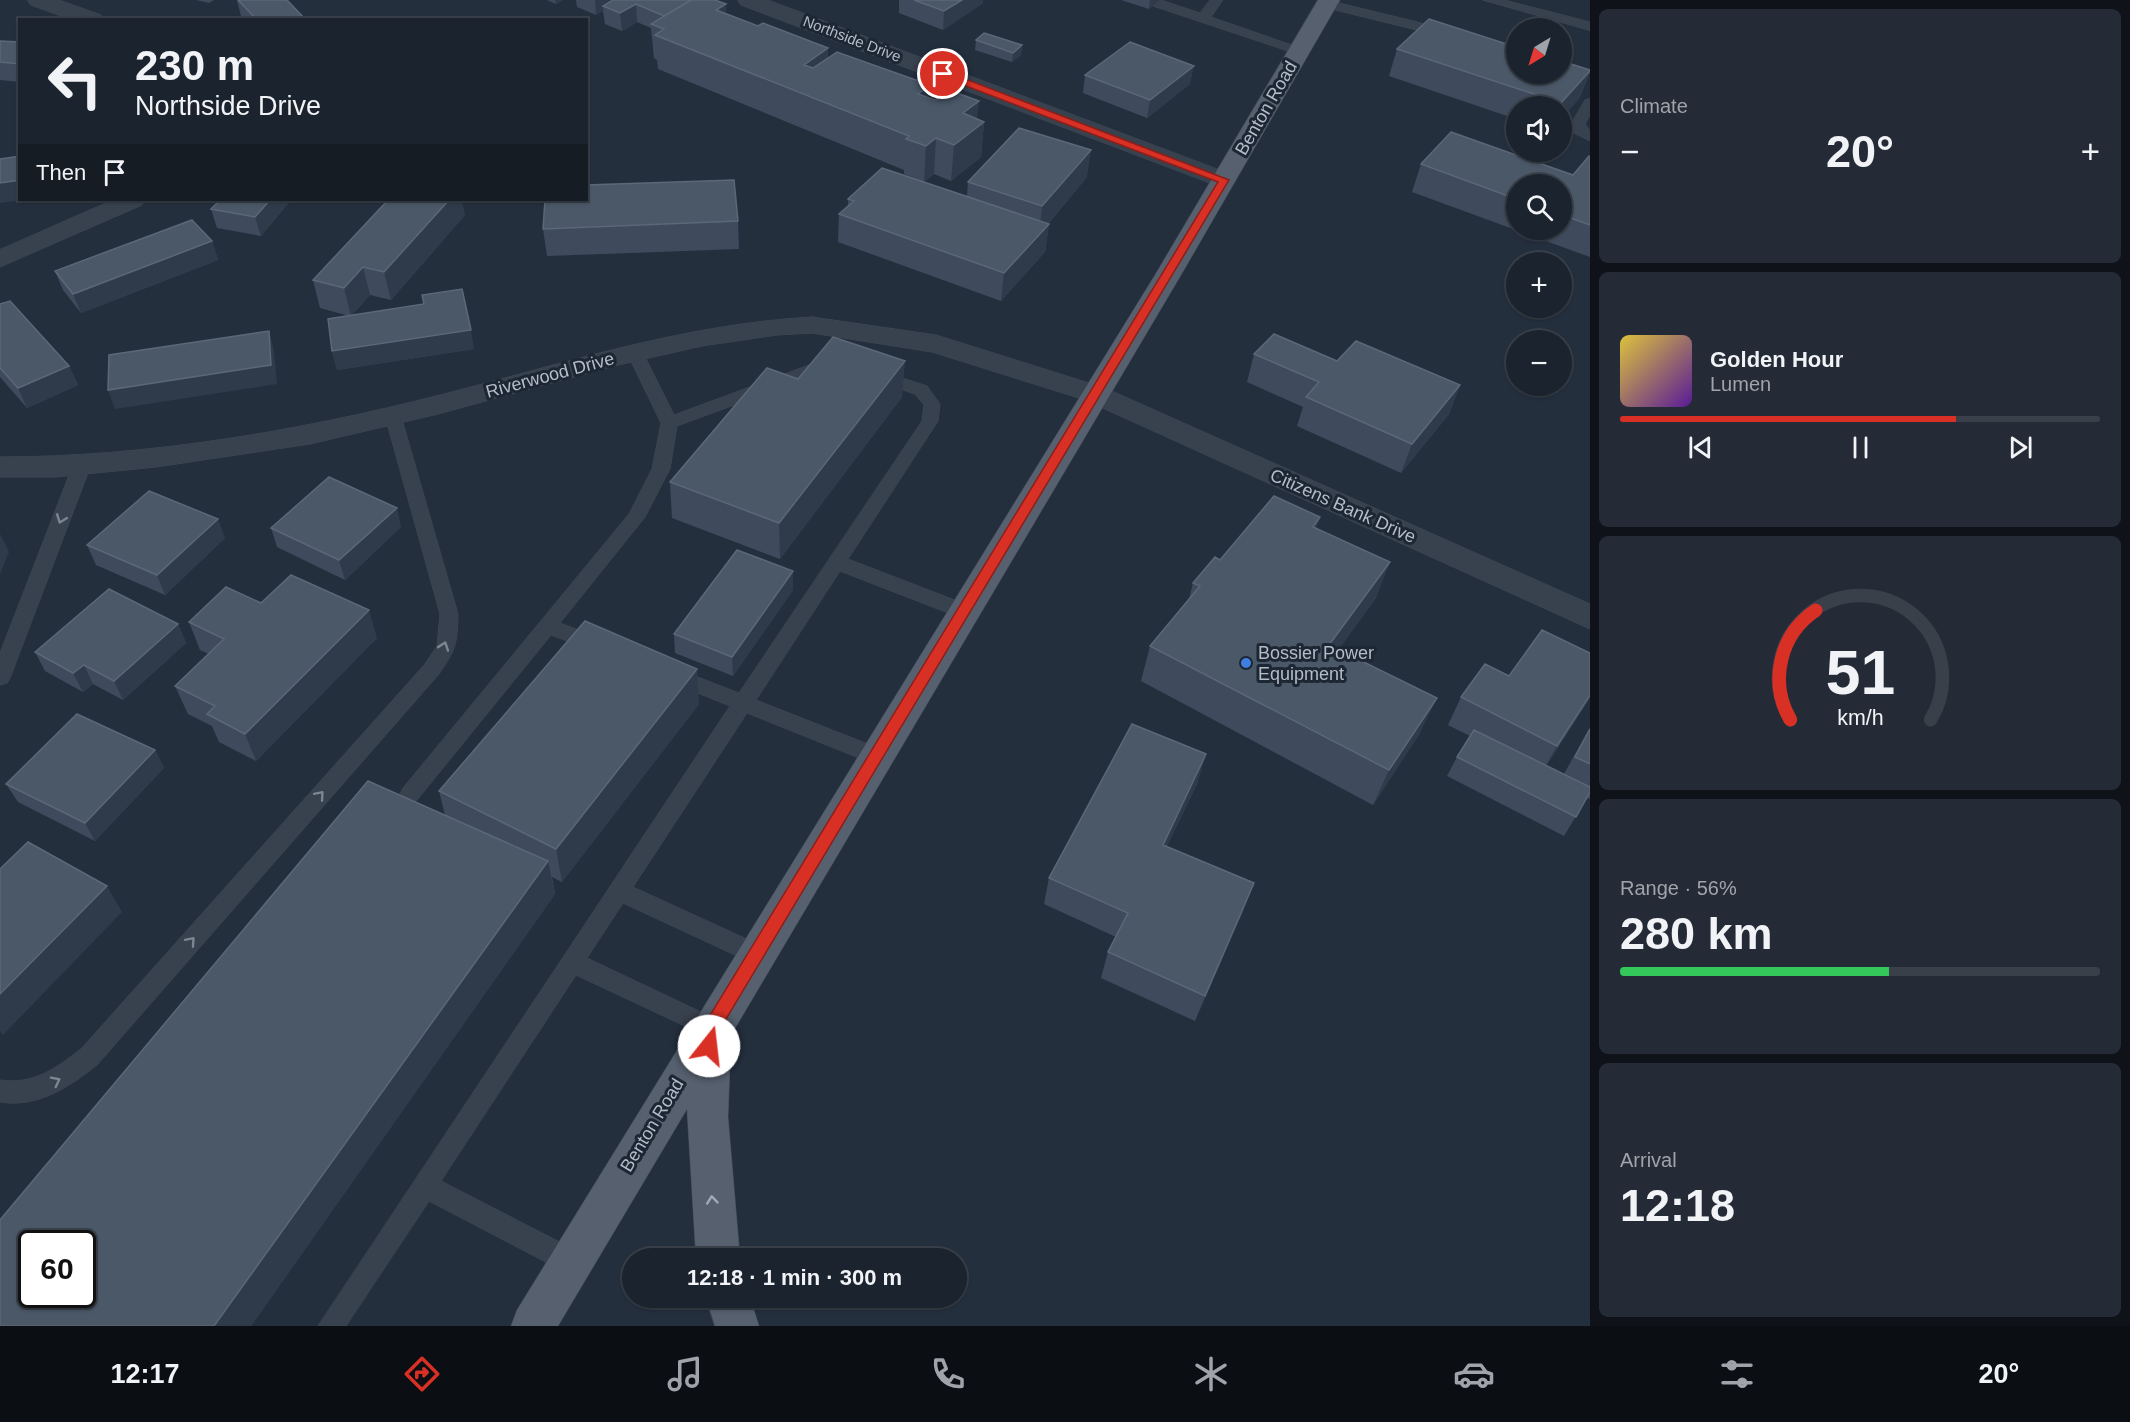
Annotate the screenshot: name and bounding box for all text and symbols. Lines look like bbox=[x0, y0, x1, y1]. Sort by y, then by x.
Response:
street label: Northside Drive bbox=[801, 12, 903, 65]
north arrow bbox=[1506, 18, 1572, 84]
map controls bbox=[1506, 18, 1572, 396]
icon: left bbox=[36, 42, 114, 120]
text: 230 m bbox=[135, 42, 254, 89]
pin bbox=[917, 48, 968, 99]
icon: arrive bbox=[926, 57, 959, 90]
street label: Benton Road bbox=[1231, 57, 1301, 159]
text: Northside Drive bbox=[135, 91, 321, 121]
text: Climate bbox=[1620, 95, 1688, 117]
button: sound bbox=[1506, 96, 1572, 162]
text: 20° bbox=[1826, 126, 1894, 177]
text: − bbox=[1620, 133, 1639, 170]
text: + bbox=[2081, 133, 2100, 170]
icon: arrive bbox=[98, 156, 131, 189]
text: Then bbox=[36, 160, 86, 185]
button: search bbox=[1506, 174, 1572, 240]
button: + bbox=[1506, 252, 1572, 318]
button: − bbox=[1506, 330, 1572, 396]
text: Golden Hour bbox=[1710, 347, 1843, 372]
street label: Riverwood Drive bbox=[484, 348, 616, 402]
text: Lumen bbox=[1710, 373, 1771, 395]
icon: previous bbox=[1684, 431, 1717, 464]
icon: pause bbox=[1844, 431, 1877, 464]
icon: next bbox=[2004, 431, 2037, 464]
street label: Citizens Bank Drive bbox=[1267, 465, 1419, 547]
one-way arrow bbox=[55, 514, 68, 524]
text: 51 bbox=[1825, 638, 1895, 707]
one-way arrow bbox=[437, 642, 449, 652]
place label: Bossier Power Equipment bbox=[1258, 643, 1374, 684]
marker: Bossier Power Equipment bbox=[1239, 656, 1253, 670]
text: km/h bbox=[1837, 706, 1883, 730]
one-way arrow bbox=[313, 791, 324, 802]
text: Range · 56% bbox=[1620, 877, 1737, 899]
text: 280 km bbox=[1620, 908, 1773, 959]
one-way arrow bbox=[184, 938, 195, 948]
position arrow bbox=[677, 1014, 741, 1078]
street label: Benton Road bbox=[616, 1075, 688, 1175]
one-way arrow bbox=[50, 1076, 61, 1088]
text: Arrival bbox=[1620, 1149, 1677, 1171]
text: 12:18 bbox=[1620, 1180, 1735, 1231]
one-way arrow bbox=[706, 1196, 719, 1205]
speed limit sign: 60 bbox=[18, 1230, 96, 1308]
text: 12:18 · 1 min · 300 m bbox=[687, 1265, 902, 1290]
icon: directions bbox=[401, 1353, 443, 1395]
icon: music bbox=[664, 1353, 706, 1395]
icon: phone bbox=[927, 1353, 969, 1395]
icon: climate bbox=[1190, 1353, 1232, 1395]
icon: car bbox=[1453, 1353, 1495, 1395]
icon: filters bbox=[1716, 1353, 1758, 1395]
text: 12:17 bbox=[111, 1359, 180, 1389]
text: 20° bbox=[1979, 1359, 2019, 1389]

